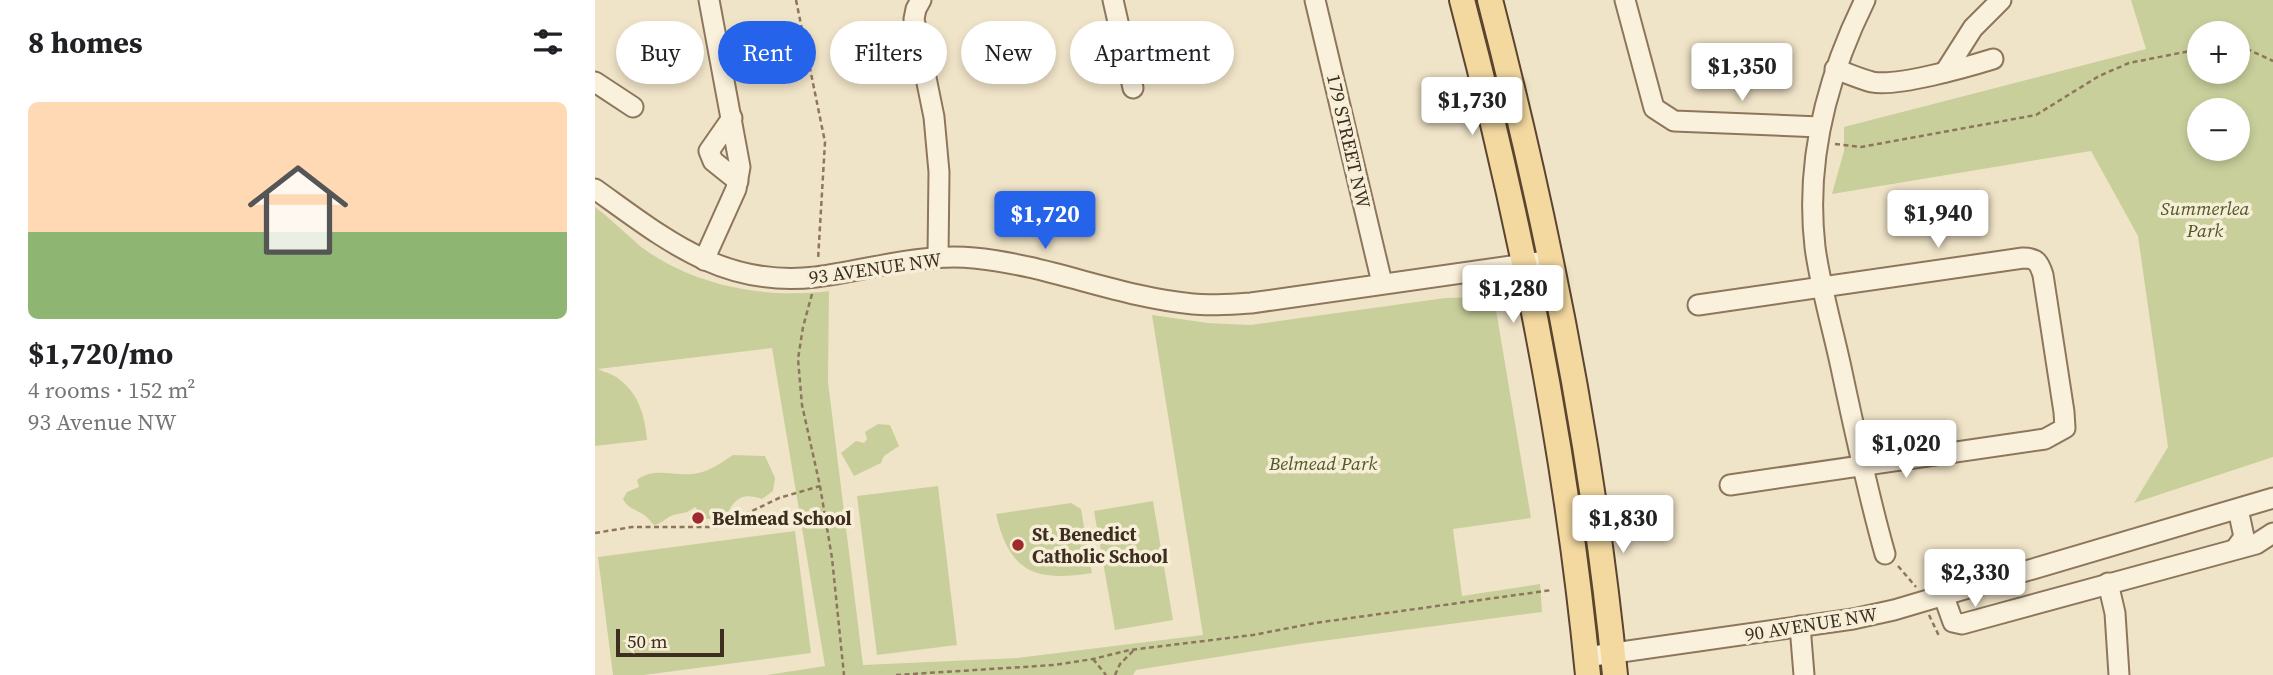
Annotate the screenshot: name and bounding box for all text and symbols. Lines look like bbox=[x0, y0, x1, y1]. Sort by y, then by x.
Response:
chip: Buy bbox=[616, 21, 704, 84]
chip: Rent bbox=[718, 21, 816, 84]
chip: Filters bbox=[830, 21, 947, 84]
chip: New bbox=[961, 21, 1056, 84]
chip: Apartment bbox=[1070, 21, 1234, 84]
map controls bbox=[2187, 21, 2250, 161]
button: + bbox=[2187, 21, 2250, 84]
text: 8 homes bbox=[28, 22, 143, 63]
icon: filters bbox=[529, 23, 567, 61]
pin: $1,350 bbox=[1685, 43, 1799, 103]
text: $1,350 bbox=[1707, 50, 1777, 82]
street label: 179 STREET NW bbox=[1321, 71, 1377, 211]
pin: $1,730 bbox=[1415, 78, 1529, 137]
text: $1,730 bbox=[1437, 84, 1507, 116]
button: − bbox=[2187, 98, 2250, 161]
icon: home bbox=[235, 147, 361, 273]
pin: $1,940 bbox=[1881, 190, 1995, 250]
pin: $1,720 bbox=[988, 191, 1102, 251]
park label: Summerlea Park bbox=[2161, 195, 2249, 243]
text: $1,940 bbox=[1903, 197, 1973, 229]
text: $1,720 bbox=[1010, 198, 1080, 230]
street label: 93 AVENUE NW bbox=[807, 246, 944, 290]
pin: $1,280 bbox=[1456, 266, 1570, 325]
text: $1,280 bbox=[1478, 272, 1548, 304]
text: $1,720/mo bbox=[28, 333, 173, 374]
text: 4 rooms · 152 m² bbox=[28, 374, 195, 406]
text: 93 Avenue NW bbox=[28, 406, 176, 438]
pin: $1,020 bbox=[1849, 420, 1963, 480]
text: $1,020 bbox=[1871, 427, 1941, 459]
park label: Belmead Park bbox=[1268, 450, 1377, 476]
pin: $1,830 bbox=[1566, 496, 1680, 555]
text: $1,830 bbox=[1588, 502, 1658, 534]
place label: Belmead School bbox=[712, 505, 852, 531]
marker: Belmead School bbox=[690, 510, 706, 526]
place label: St. Benedict Catholic School bbox=[1032, 521, 1168, 569]
marker: St. Benedict Catholic School bbox=[1010, 537, 1026, 553]
pin: $2,330 bbox=[1918, 550, 2032, 609]
text: $2,330 bbox=[1940, 556, 2010, 588]
street label: 90 AVENUE NW bbox=[1743, 601, 1880, 647]
scale bar bbox=[616, 626, 725, 658]
text: 50 m bbox=[627, 628, 668, 654]

